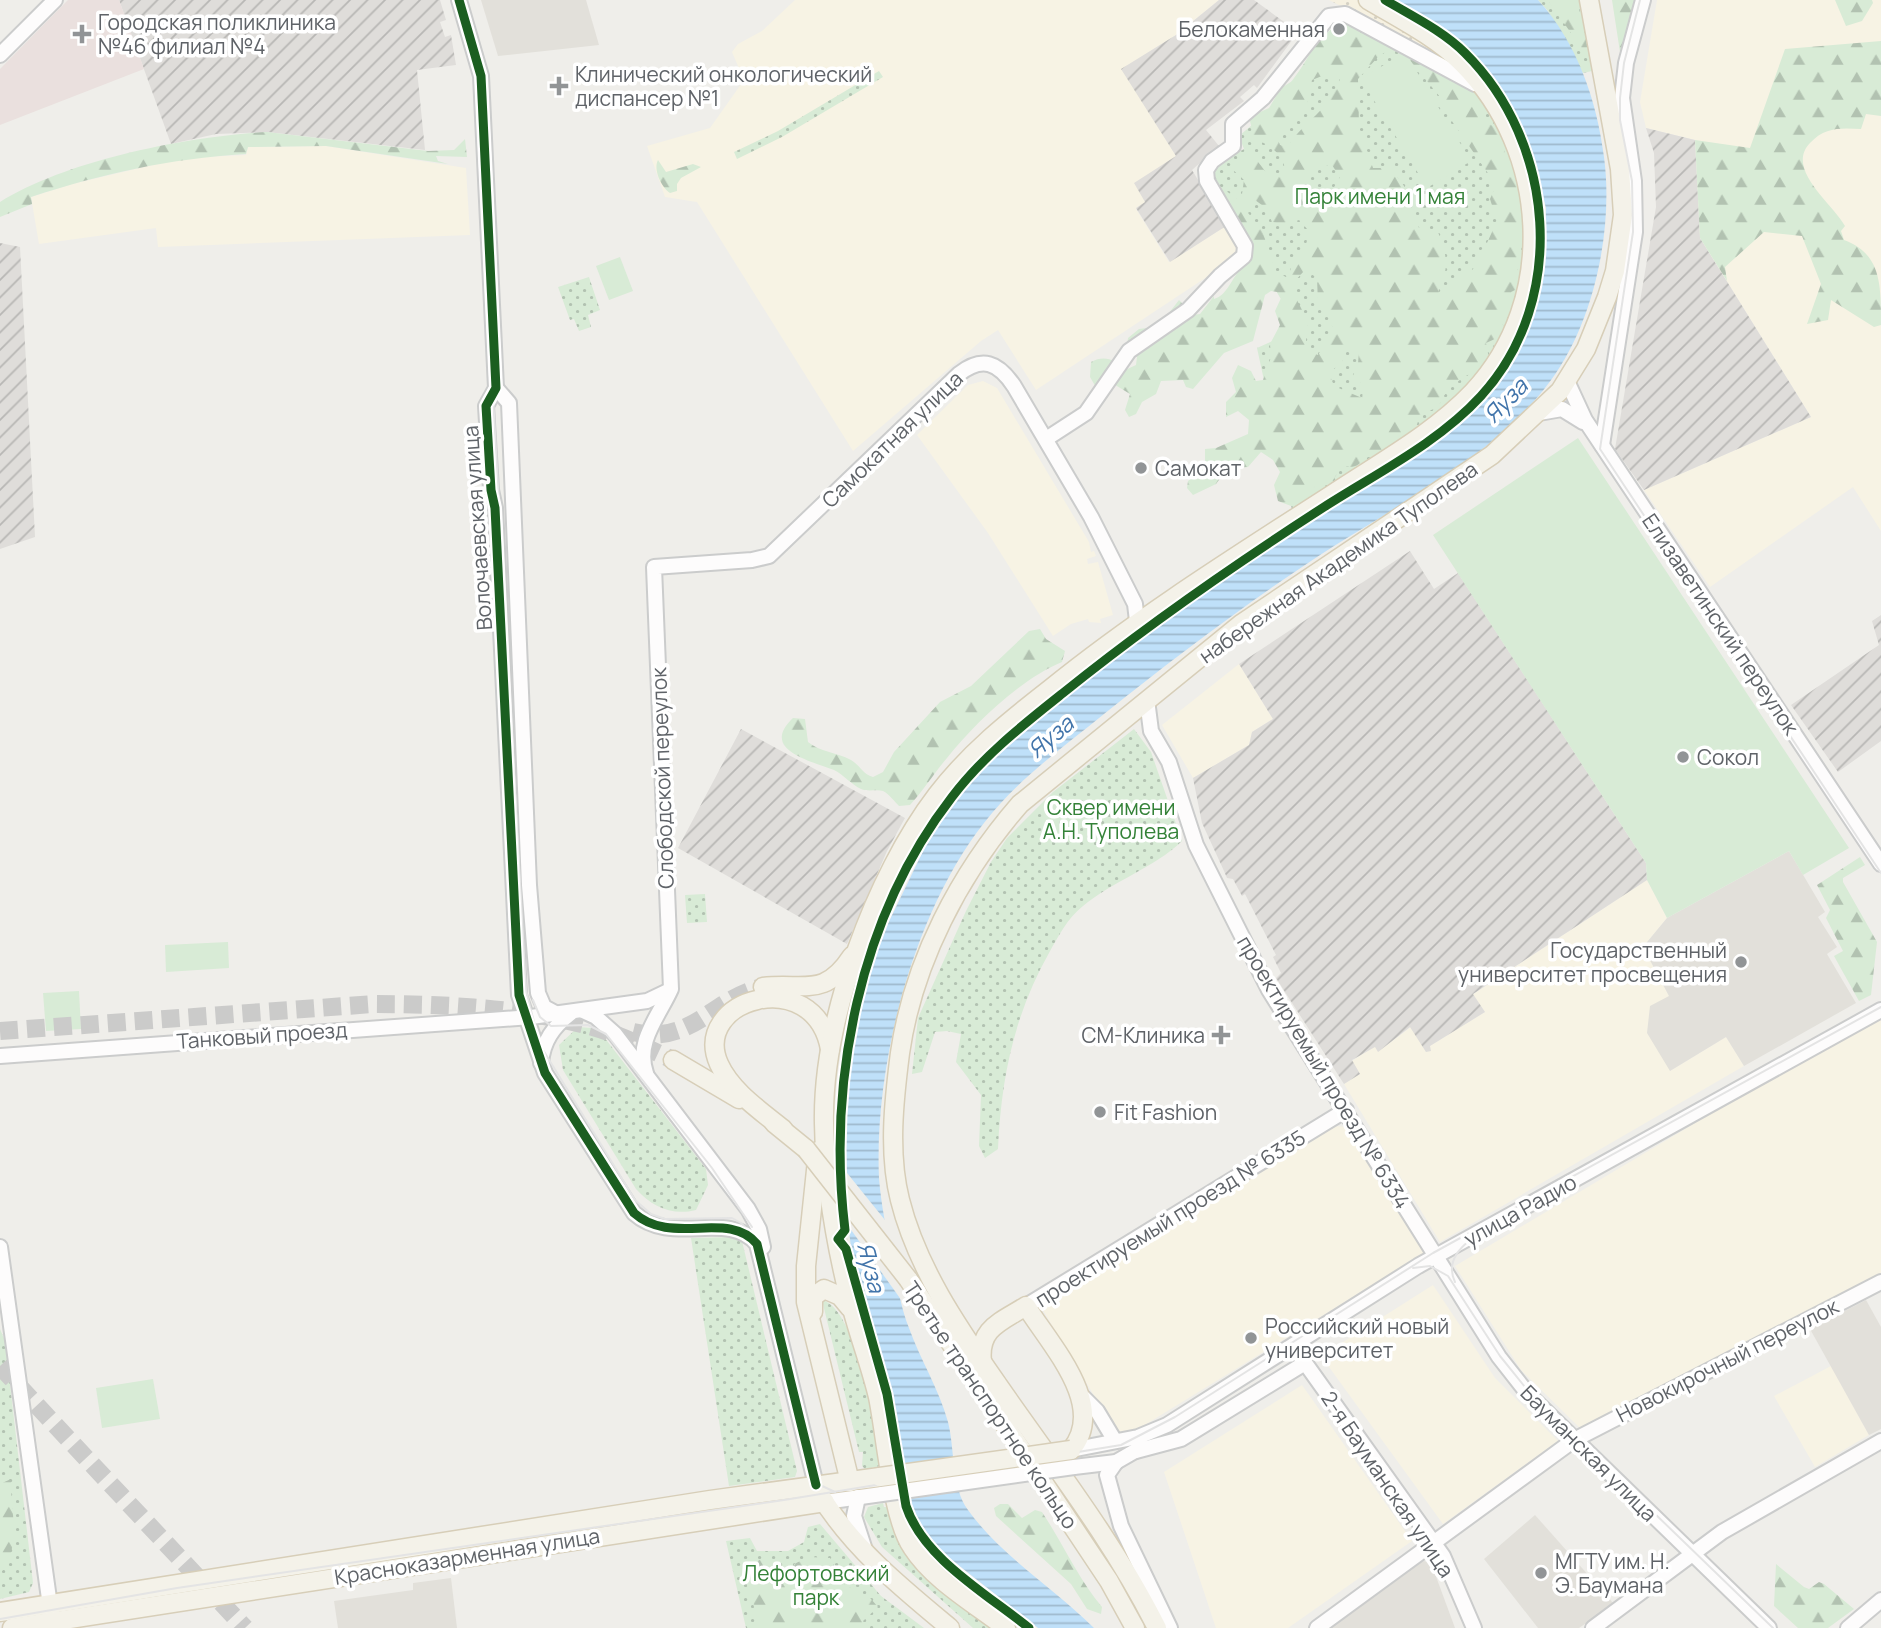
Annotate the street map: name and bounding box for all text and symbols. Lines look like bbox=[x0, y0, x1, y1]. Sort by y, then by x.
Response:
place label: Городская поликлиника №46 филиал №4 bbox=[98, 8, 336, 60]
place label: Белокаменная bbox=[1179, 15, 1325, 43]
marker: Белокаменная bbox=[1331, 21, 1347, 37]
marker: Городская поликлиника №46 филиал №4 bbox=[72, 24, 92, 44]
place label: Клинический онкологический диспансер №1 bbox=[575, 60, 872, 112]
marker: Клинический онкологический диспансер №1 bbox=[549, 76, 569, 96]
park label: Парк имени 1 мая bbox=[1295, 182, 1465, 210]
street label: Самокатная улица bbox=[816, 364, 968, 514]
water label: Яуза bbox=[1476, 370, 1535, 429]
street label: Волочаевская улица bbox=[456, 425, 498, 631]
place label: Самокат bbox=[1155, 454, 1242, 482]
street label: набережная Академика Туполева bbox=[1193, 455, 1483, 669]
marker: Самокат bbox=[1133, 460, 1149, 476]
street label: Елизаветинский переулок bbox=[1636, 508, 1806, 741]
street label: Слободской переулок bbox=[644, 666, 680, 889]
water label: Яуза bbox=[1020, 707, 1081, 765]
place label: Сокол bbox=[1697, 743, 1759, 771]
marker: Сокол bbox=[1675, 749, 1691, 765]
park label: Сквер имени А.Н. Туполева bbox=[1043, 793, 1179, 845]
street label: проектируемый проезд № 6334 bbox=[1231, 930, 1417, 1214]
place label: Государственный университет просвещения bbox=[1458, 936, 1727, 988]
marker: Государственный университет просвещения bbox=[1733, 954, 1749, 970]
street label: Танковый проезд bbox=[176, 1015, 348, 1055]
place label: СМ-Клиника bbox=[1081, 1021, 1205, 1049]
marker: СМ-Клиника bbox=[1211, 1025, 1231, 1045]
place label: Fit Fashion bbox=[1114, 1098, 1217, 1126]
marker: Fit Fashion bbox=[1092, 1104, 1108, 1120]
street label: проектируемый проезд № 6335 bbox=[1030, 1123, 1310, 1313]
street label: улица Радио bbox=[1459, 1167, 1581, 1253]
water label: Яуза bbox=[850, 1238, 894, 1297]
street label: Третье транспортное кольцо bbox=[897, 1276, 1085, 1534]
street label: Новокирочный переулок bbox=[1611, 1291, 1843, 1428]
place label: Российский новый университет bbox=[1265, 1312, 1449, 1364]
marker: Российский новый университет bbox=[1243, 1330, 1259, 1346]
street label: Бауманская улица bbox=[1515, 1379, 1663, 1527]
street label: 2-я Бауманская улица bbox=[1315, 1385, 1461, 1583]
street label: Красноказарменная улица bbox=[332, 1521, 602, 1591]
place label: МГТУ им. Н. Э. Баумана bbox=[1555, 1547, 1670, 1599]
park label: Лефортовский парк bbox=[743, 1559, 889, 1611]
marker: МГТУ им. Н. Э. Баумана bbox=[1533, 1565, 1549, 1581]

